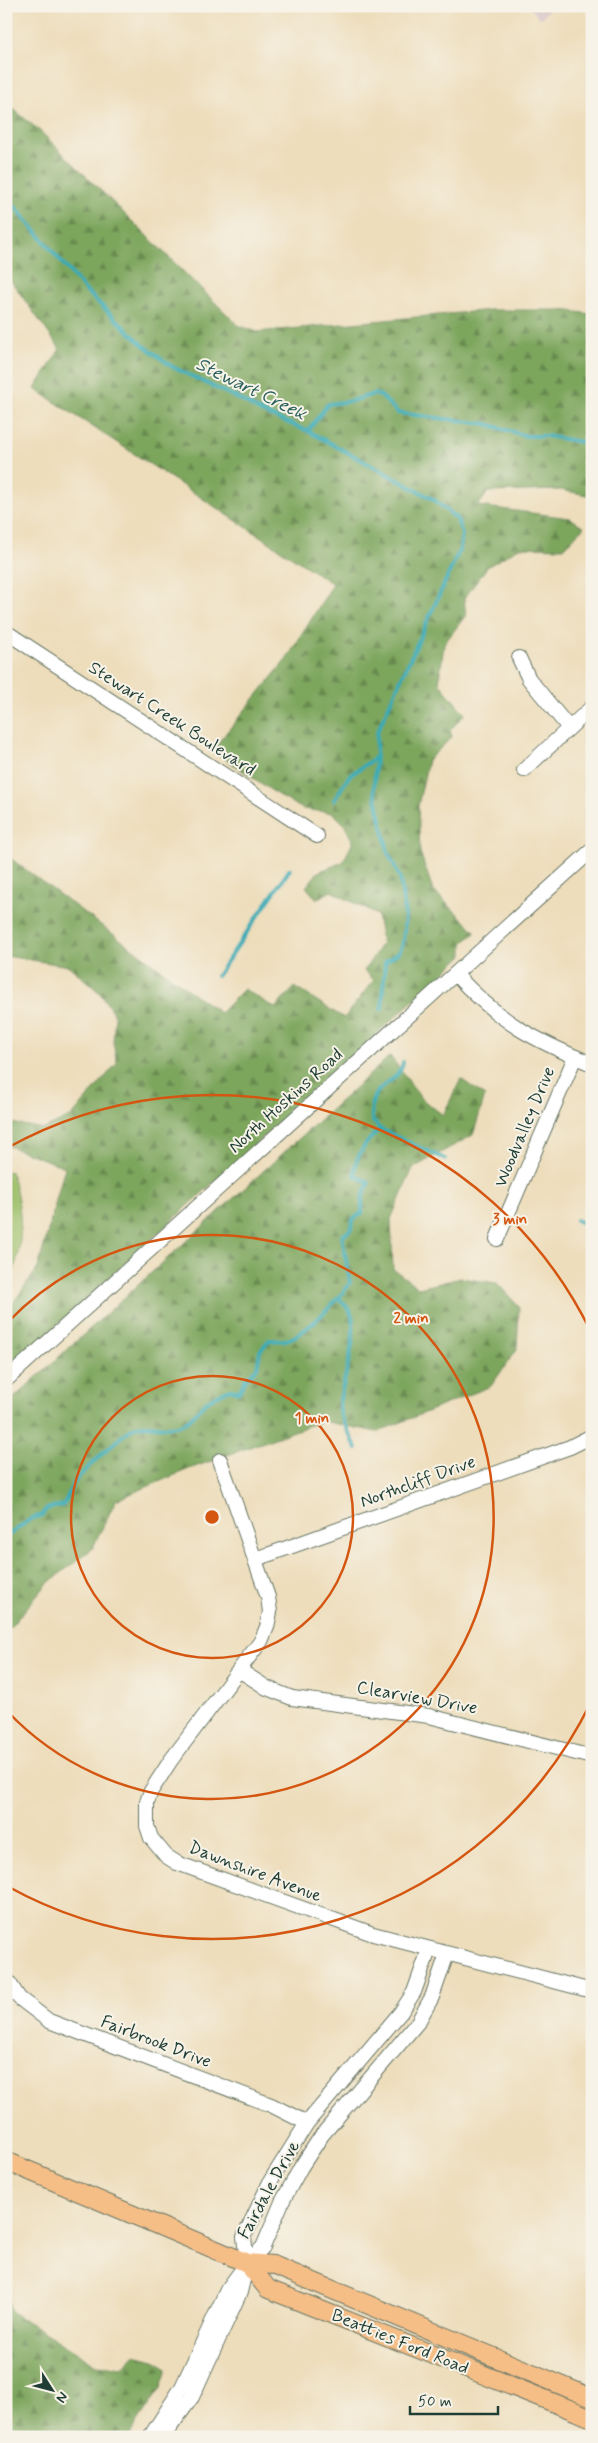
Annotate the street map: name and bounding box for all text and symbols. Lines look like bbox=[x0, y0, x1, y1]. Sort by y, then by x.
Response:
water label: Stewart Creek bbox=[192, 351, 311, 427]
street label: Stewart Creek Boulevard bbox=[84, 656, 260, 782]
street label: North Hoskins Road bbox=[224, 1043, 348, 1159]
street label: Woodvalley Drive bbox=[489, 1063, 561, 1191]
text: 3 min bbox=[493, 1210, 527, 1230]
text: 2 min bbox=[393, 1309, 429, 1329]
text: 1 min bbox=[295, 1409, 329, 1429]
street label: Northcliff Drive bbox=[357, 1450, 479, 1514]
centre of rings bbox=[203, 1508, 221, 1526]
street label: Clearview Drive bbox=[355, 1676, 479, 1720]
street label: Dawnshire Avenue bbox=[185, 1836, 325, 1908]
street label: Fairbrook Drive bbox=[97, 2010, 215, 2074]
street label: Fairdale Drive bbox=[232, 2137, 306, 2243]
street label: Beatties Ford Road bbox=[328, 2304, 472, 2380]
north arrow bbox=[28, 2366, 78, 2416]
scale bar bbox=[410, 2383, 498, 2415]
text: N bbox=[52, 2388, 72, 2406]
text: 50 m bbox=[418, 2392, 452, 2412]

